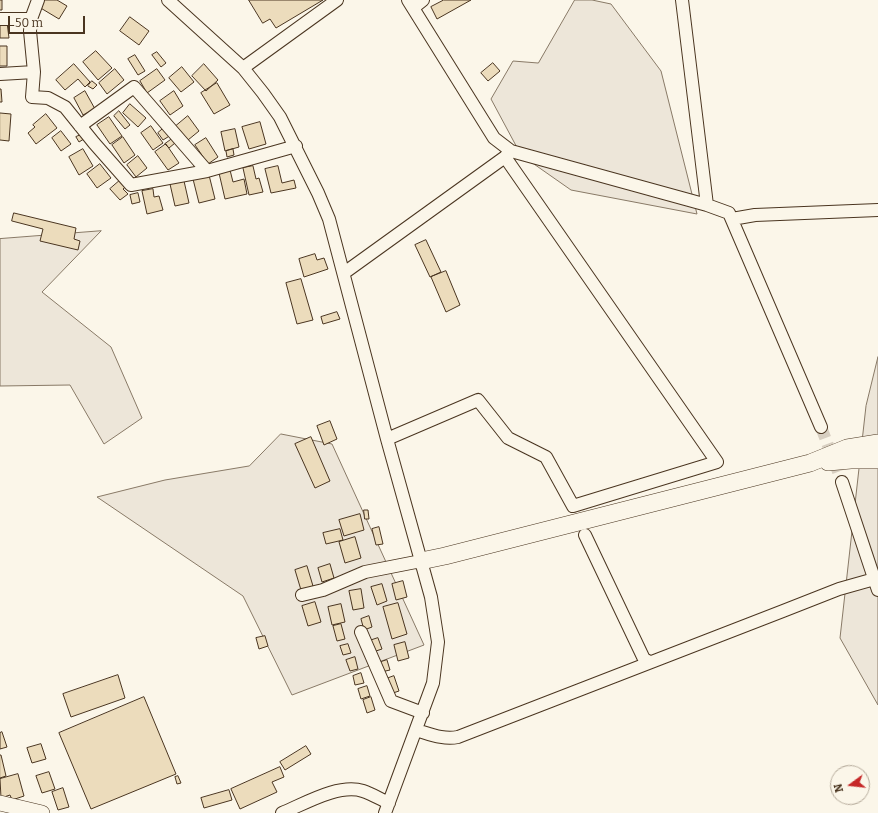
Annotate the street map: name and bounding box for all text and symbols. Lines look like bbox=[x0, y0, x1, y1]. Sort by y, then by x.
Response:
scale bar bbox=[10, 8, 87, 34]
text: 50 m bbox=[15, 16, 43, 30]
north arrow bbox=[830, 765, 870, 805]
text: N bbox=[832, 782, 846, 794]

